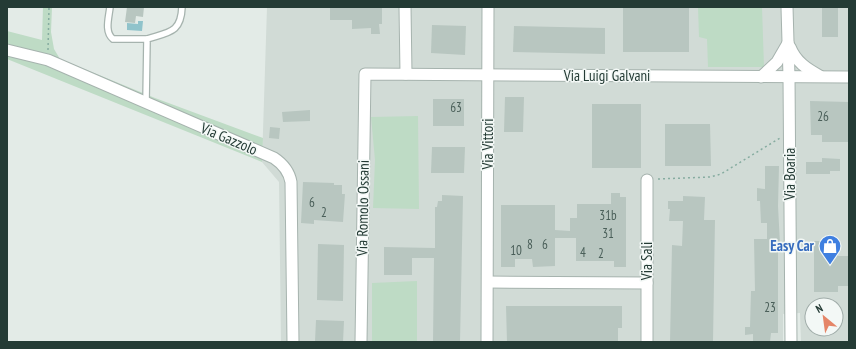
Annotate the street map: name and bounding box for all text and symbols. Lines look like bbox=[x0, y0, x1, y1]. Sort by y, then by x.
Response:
street label: Via Luigi Galvani bbox=[563, 66, 650, 85]
house number: 63 bbox=[450, 99, 462, 116]
house number: 26 bbox=[817, 108, 829, 125]
street label: Via Gazzolo bbox=[197, 118, 260, 159]
street label: Via Vittori bbox=[478, 118, 497, 171]
street label: Via Boaria bbox=[780, 148, 799, 201]
street label: Via Romolo Ossani bbox=[352, 160, 373, 257]
house number: 6 bbox=[309, 194, 315, 211]
house number: 2 bbox=[321, 204, 327, 221]
house number: 31b bbox=[599, 207, 617, 224]
house number: 31 bbox=[602, 225, 614, 242]
shop icon: Easy Car bbox=[817, 233, 843, 266]
house number: 8 bbox=[527, 236, 533, 253]
house number: 6 bbox=[542, 236, 548, 253]
place label: Easy Car bbox=[770, 236, 815, 255]
house number: 10 bbox=[510, 242, 522, 259]
street label: Via Sali bbox=[637, 242, 656, 281]
house number: 4 bbox=[580, 244, 586, 261]
house number: 2 bbox=[598, 245, 604, 262]
north arrow bbox=[804, 297, 844, 337]
house number: 23 bbox=[764, 299, 776, 316]
text: N bbox=[813, 301, 825, 316]

